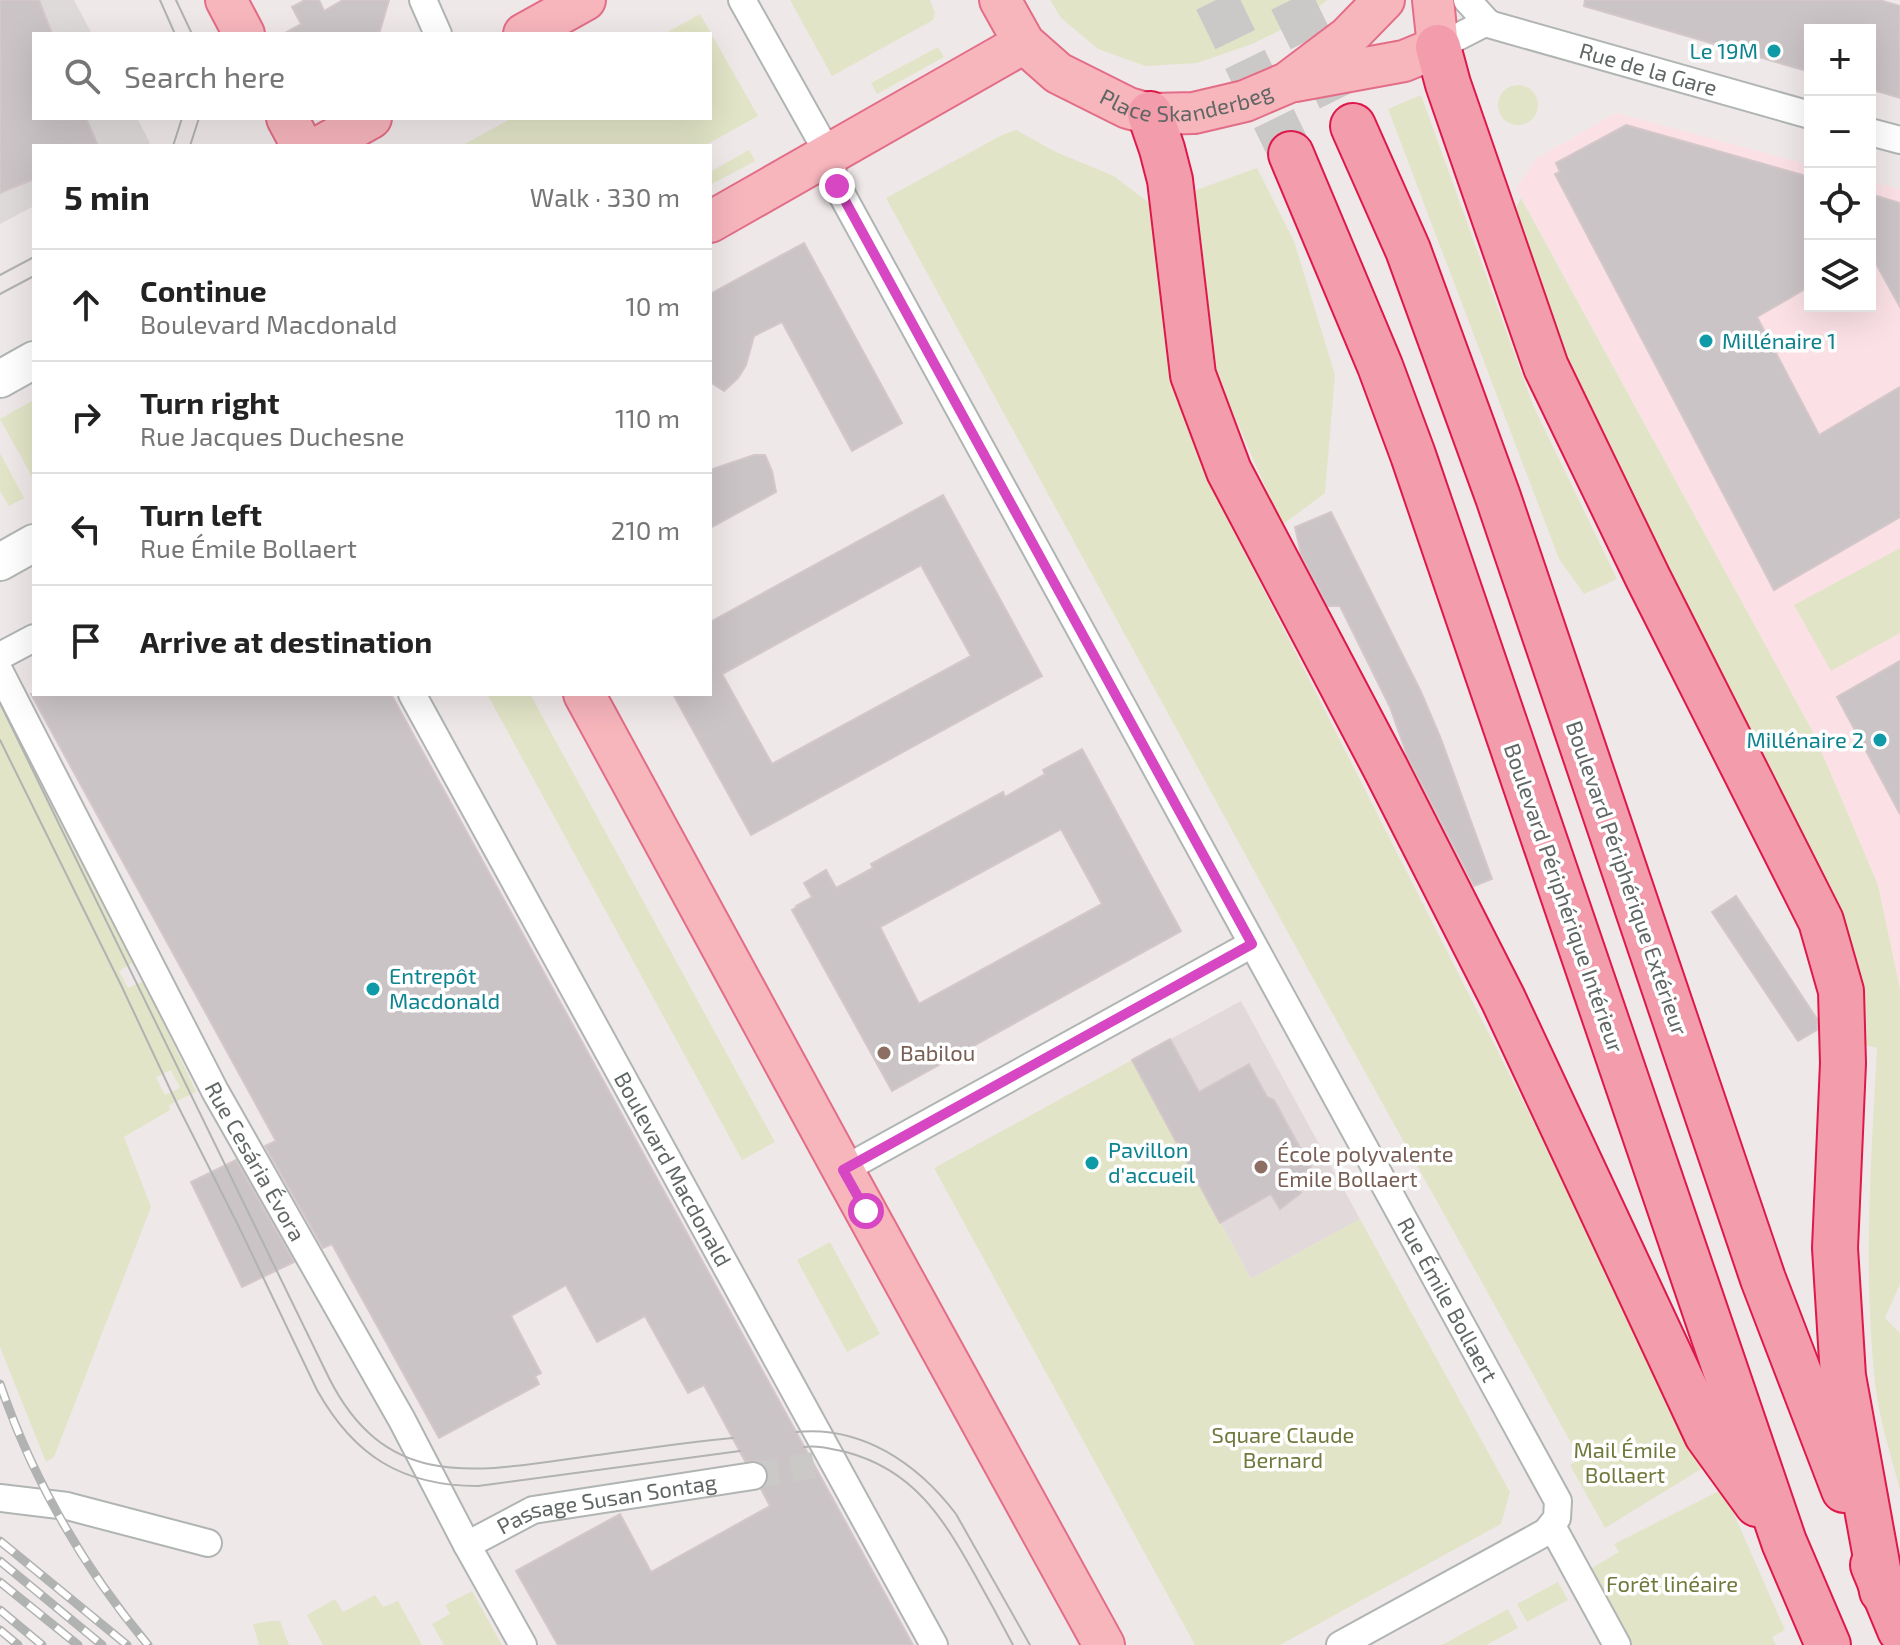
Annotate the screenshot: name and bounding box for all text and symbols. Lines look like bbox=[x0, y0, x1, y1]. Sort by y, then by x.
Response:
map controls bbox=[1804, 24, 1876, 312]
button: + bbox=[1804, 24, 1876, 96]
search box bbox=[32, 32, 712, 120]
street label: Rue de la Gare bbox=[1577, 36, 1720, 100]
place label: Le 19M bbox=[1689, 37, 1758, 63]
marker: Le 19M bbox=[1765, 42, 1783, 60]
icon: search bbox=[60, 54, 104, 98]
text: Search here bbox=[124, 58, 285, 94]
street label: Place Skanderbeg bbox=[1096, 77, 1276, 126]
button: − bbox=[1804, 96, 1876, 168]
route end bbox=[819, 168, 855, 204]
button: locate bbox=[1804, 168, 1876, 240]
text: 5 min bbox=[64, 176, 150, 217]
text: Walk · 330 m bbox=[530, 181, 680, 212]
button: layers bbox=[1804, 240, 1876, 312]
text: Continue bbox=[140, 272, 267, 308]
icon: ahead bbox=[64, 283, 108, 327]
text: 10 m bbox=[625, 290, 680, 321]
text: Boulevard Macdonald bbox=[140, 308, 397, 339]
place label: Millénaire 1 bbox=[1722, 327, 1836, 353]
marker: Millénaire 1 bbox=[1697, 332, 1715, 350]
text: Turn right bbox=[140, 384, 280, 420]
icon: right bbox=[64, 395, 108, 439]
text: 110 m bbox=[615, 402, 680, 433]
text: Rue Jacques Duchesne bbox=[140, 420, 405, 451]
text: Turn left bbox=[140, 496, 262, 532]
icon: left bbox=[64, 507, 108, 551]
text: 210 m bbox=[611, 514, 680, 545]
text: Rue Émile Bollaert bbox=[140, 532, 357, 563]
icon: arrive bbox=[64, 619, 108, 663]
text: Arrive at destination bbox=[140, 623, 432, 659]
street label: Boulevard Périphérique Extérieur bbox=[1562, 717, 1694, 1038]
place label: Millénaire 2 bbox=[1746, 726, 1864, 752]
marker: Millénaire 2 bbox=[1871, 731, 1889, 749]
street label: Boulevard Périphérique Intérieur bbox=[1500, 740, 1630, 1056]
place label: Entrepôt Macdonald bbox=[389, 962, 500, 1013]
marker: Entrepôt Macdonald bbox=[364, 980, 382, 998]
place label: Babilou bbox=[900, 1039, 975, 1065]
marker: Babilou bbox=[875, 1044, 893, 1062]
street label: Boulevard Macdonald bbox=[610, 1067, 737, 1270]
street label: Rue Cesária Évora bbox=[200, 1077, 311, 1245]
place label: Pavillon d'accueil bbox=[1108, 1136, 1195, 1187]
place label: École polyvalente Emile Bollaert bbox=[1277, 1140, 1454, 1191]
marker: Pavillon d'accueil bbox=[1083, 1154, 1101, 1172]
marker: École polyvalente Emile Bollaert bbox=[1252, 1158, 1270, 1176]
route start bbox=[848, 1193, 884, 1229]
street label: Rue Émile Bollaert bbox=[1393, 1212, 1504, 1386]
park label: Square Claude Bernard bbox=[1212, 1421, 1354, 1472]
park label: Mail Émile Bollaert bbox=[1573, 1436, 1677, 1487]
street label: Passage Susan Sontag bbox=[492, 1468, 718, 1539]
park label: Forêt linéaire bbox=[1606, 1570, 1738, 1596]

